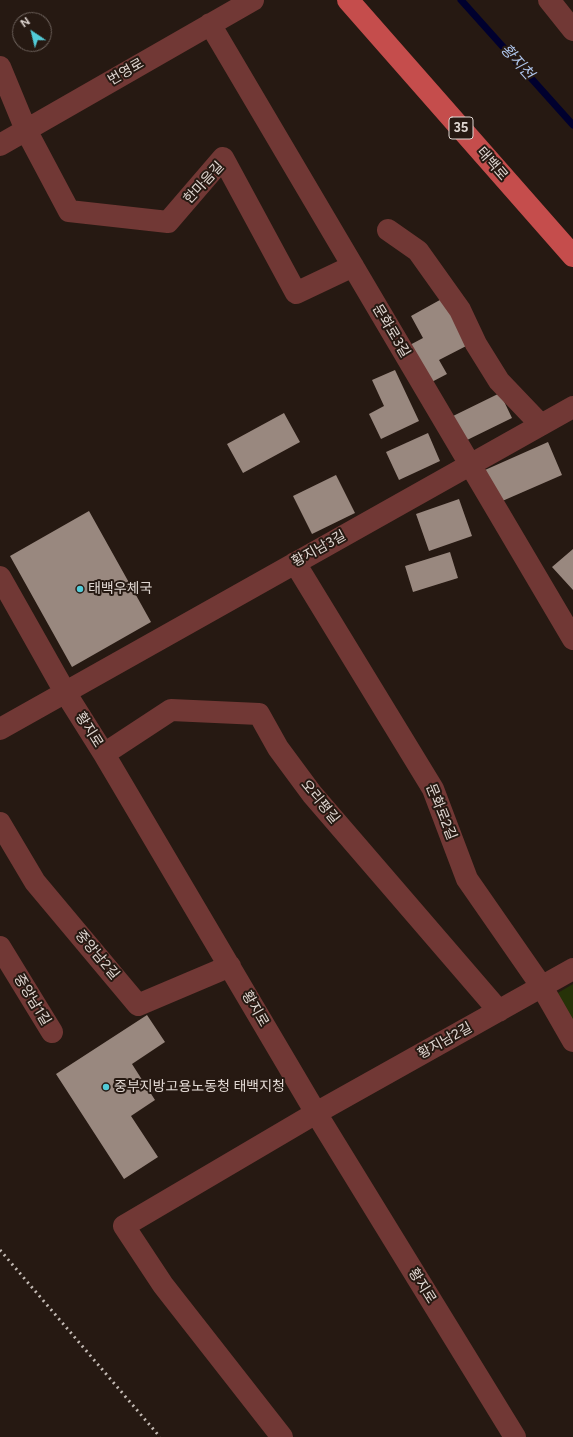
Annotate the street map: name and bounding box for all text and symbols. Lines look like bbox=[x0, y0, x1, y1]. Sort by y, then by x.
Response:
north arrow bbox=[12, 12, 52, 52]
text: N bbox=[18, 15, 33, 30]
water label: 황지천 bbox=[496, 41, 538, 83]
street label: 번영로 bbox=[105, 55, 147, 89]
road number: 35 bbox=[449, 117, 473, 139]
street label: 태백로 bbox=[473, 144, 511, 184]
street label: 한마음길 bbox=[180, 158, 228, 208]
street label: 문화로3길 bbox=[369, 301, 413, 361]
street label: 황지남3길 bbox=[289, 527, 349, 571]
place label: 태백우체국 bbox=[88, 581, 152, 597]
marker: 태백우체국 bbox=[75, 584, 85, 594]
street label: 황지로 bbox=[72, 709, 106, 751]
street label: 오리평길 bbox=[297, 777, 343, 827]
street label: 문화로2길 bbox=[422, 781, 460, 843]
street label: 중앙남2길 bbox=[71, 927, 123, 983]
street label: 중앙남1길 bbox=[10, 971, 54, 1029]
street label: 황지로 bbox=[238, 988, 272, 1030]
street label: 황지남2길 bbox=[415, 1019, 475, 1063]
place label: 중부지방고용노동청 태백지청 bbox=[114, 1079, 285, 1095]
marker: 중부지방고용노동청 태백지청 bbox=[101, 1082, 111, 1092]
street label: 황지로 bbox=[405, 1265, 439, 1307]

